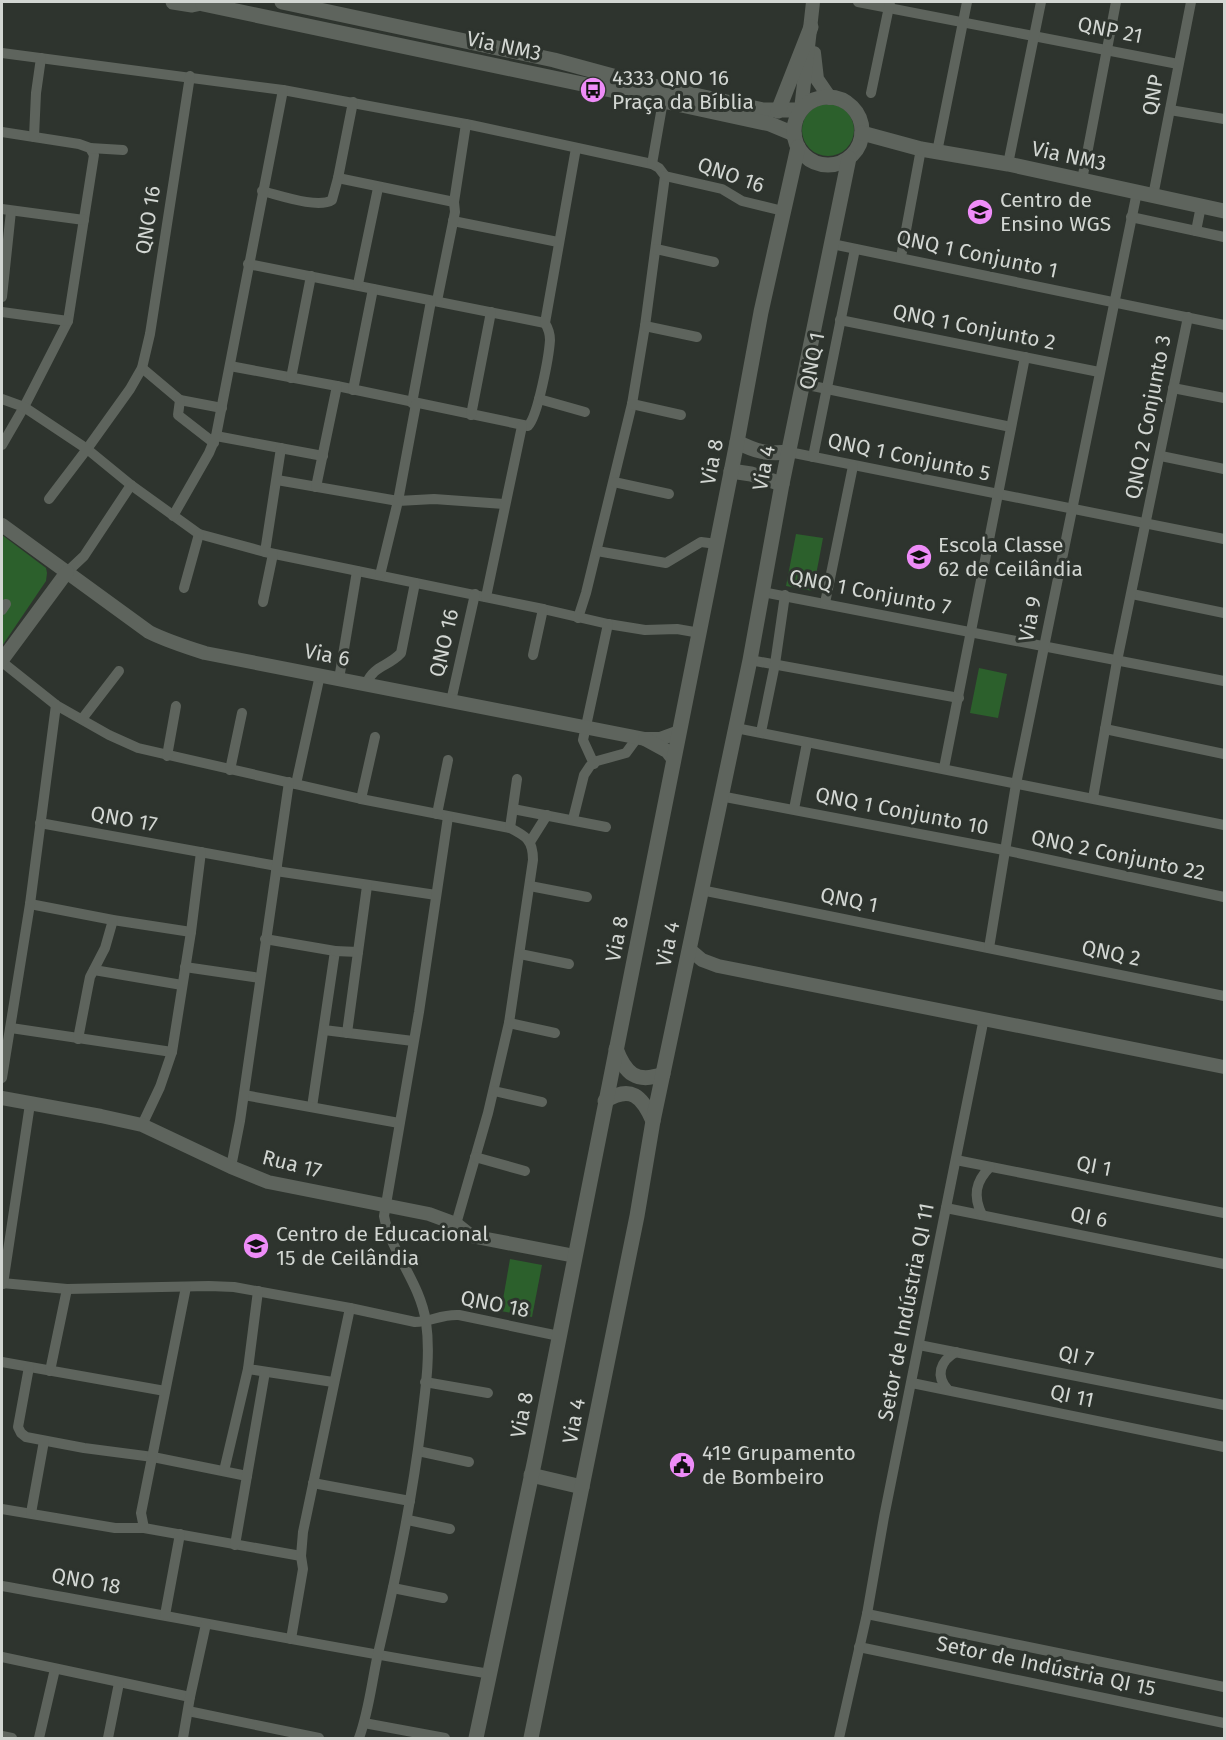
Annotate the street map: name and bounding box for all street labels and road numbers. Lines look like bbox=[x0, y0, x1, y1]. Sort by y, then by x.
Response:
street label: QNP 21 bbox=[1075, 11, 1145, 49]
street label: Via NM3 bbox=[464, 25, 544, 67]
street label: QNP bbox=[1137, 73, 1169, 117]
street label: Via NM3 bbox=[1029, 135, 1109, 177]
street label: QNO 16 bbox=[694, 151, 768, 199]
street label: QNO 16 bbox=[130, 184, 166, 256]
street label: QNQ 1 Conjunto 1 bbox=[894, 224, 1060, 284]
street label: QNQ 1 Conjunto 2 bbox=[890, 298, 1058, 356]
street label: QNQ 1 bbox=[794, 330, 830, 392]
street label: QNQ 2 Conjunto 3 bbox=[1119, 333, 1177, 501]
street label: QNQ 1 Conjunto 5 bbox=[825, 427, 993, 487]
street label: Via 8 bbox=[695, 437, 729, 487]
street label: Via 4 bbox=[747, 443, 781, 493]
street label: QNQ 1 Conjunto 7 bbox=[787, 564, 953, 620]
street label: Via 9 bbox=[1013, 594, 1047, 644]
street label: QNO 16 bbox=[424, 606, 464, 680]
street label: Via 6 bbox=[302, 638, 352, 672]
street label: QNQ 1 Conjunto 10 bbox=[813, 781, 991, 841]
street label: QNO 17 bbox=[89, 800, 159, 838]
street label: QNQ 2 Conjunto 22 bbox=[1029, 824, 1207, 886]
street label: QNQ 1 bbox=[818, 882, 880, 918]
street label: Via 8 bbox=[600, 914, 634, 964]
street label: Via 4 bbox=[651, 919, 685, 969]
street label: QNQ 2 bbox=[1079, 934, 1143, 972]
street label: Rua 17 bbox=[260, 1144, 324, 1184]
street label: QI 1 bbox=[1074, 1150, 1114, 1182]
street label: Setor de Indústria QI 11 bbox=[872, 1201, 940, 1423]
street label: QI 6 bbox=[1068, 1201, 1110, 1233]
street label: QNO 18 bbox=[458, 1285, 532, 1323]
street label: QI 7 bbox=[1056, 1340, 1096, 1372]
street label: QI 11 bbox=[1048, 1379, 1096, 1413]
street label: Via 8 bbox=[505, 1390, 539, 1440]
street label: Via 4 bbox=[557, 1396, 591, 1446]
street label: QNO 18 bbox=[49, 1562, 123, 1600]
street label: Setor de Indústria QI 15 bbox=[934, 1630, 1158, 1702]

